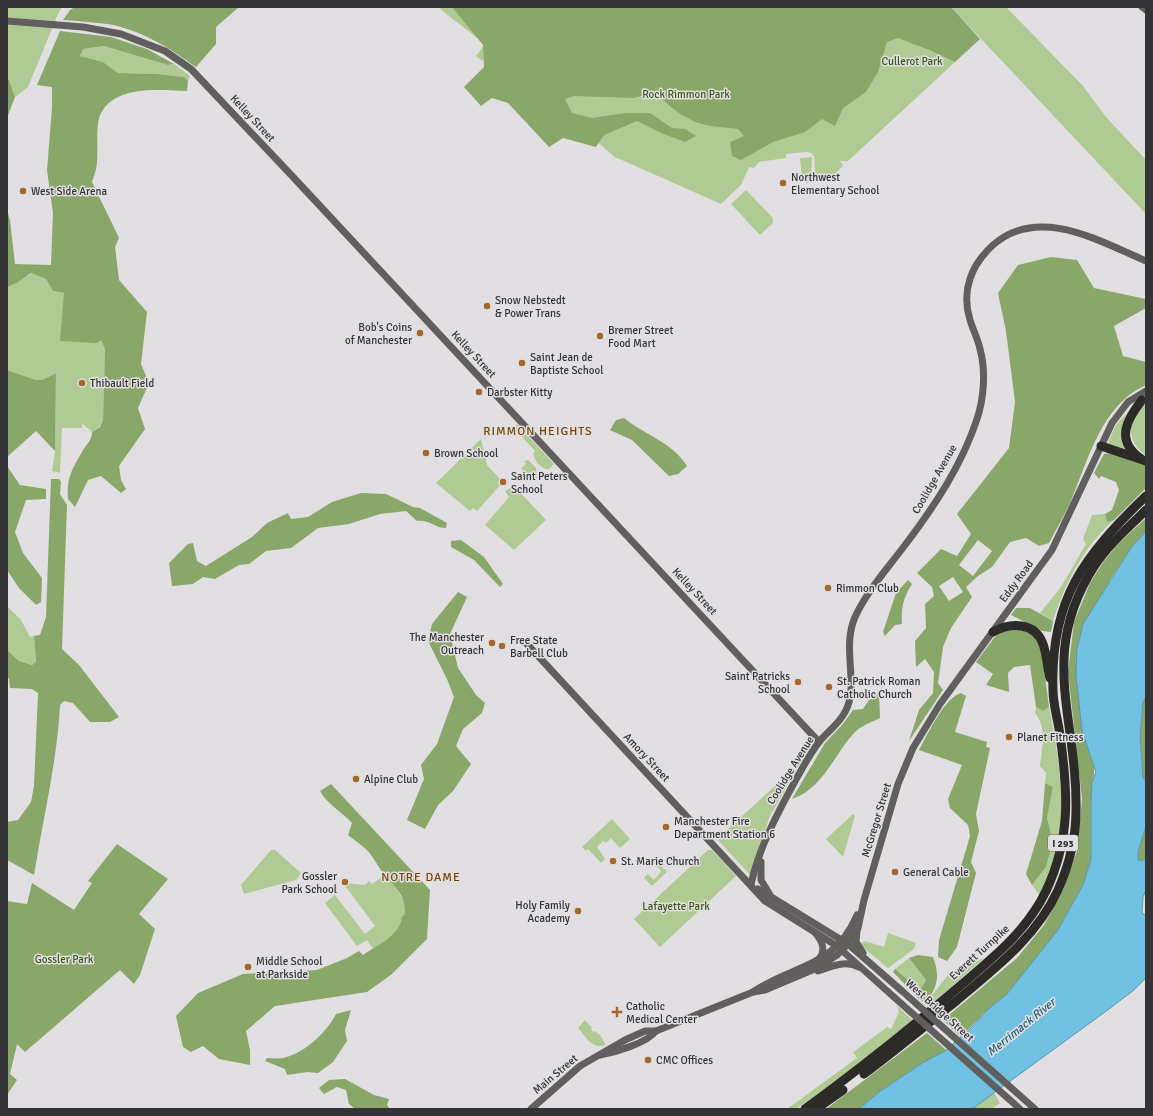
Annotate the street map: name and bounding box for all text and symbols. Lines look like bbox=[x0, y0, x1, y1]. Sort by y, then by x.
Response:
park label: Cullerot Park bbox=[881, 55, 943, 68]
park label: Rock Rimmon Park bbox=[642, 88, 730, 101]
street label: Kelley Street bbox=[228, 92, 278, 145]
place label: Northwest Elementary School bbox=[791, 171, 879, 197]
marker: Northwest Elementary School bbox=[778, 178, 788, 188]
place label: West Side Arena bbox=[31, 185, 107, 198]
marker: West Side Arena bbox=[18, 186, 28, 196]
place label: Snow Nebstedt & Power Trans bbox=[495, 294, 566, 320]
marker: Snow Nebstedt & Power Trans bbox=[482, 301, 492, 311]
place label: Bob's Coins of Manchester bbox=[345, 321, 412, 347]
place label: Bremer Street Food Mart bbox=[608, 324, 673, 350]
marker: Bob's Coins of Manchester bbox=[415, 328, 425, 338]
street label: Kelley Street bbox=[449, 328, 499, 381]
marker: Bremer Street Food Mart bbox=[595, 331, 605, 341]
place label: Saint Jean de Baptiste School bbox=[530, 351, 603, 377]
marker: Saint Jean de Baptiste School bbox=[517, 358, 527, 368]
place label: Thibault Field bbox=[90, 377, 154, 390]
marker: Thibault Field bbox=[77, 378, 87, 388]
place label: Darbster Kitty bbox=[487, 386, 553, 399]
marker: Darbster Kitty bbox=[474, 387, 484, 397]
district label: RIMMON HEIGHTS bbox=[483, 424, 593, 439]
street label: Coolidge Avenue bbox=[909, 442, 960, 516]
place label: Brown School bbox=[434, 447, 498, 460]
marker: Brown School bbox=[421, 448, 431, 458]
place label: Saint Peters School bbox=[511, 470, 568, 496]
marker: Saint Peters School bbox=[498, 477, 508, 487]
street label: Eddy Road bbox=[997, 558, 1036, 605]
street label: Kelley Street bbox=[670, 565, 720, 618]
place label: Rimmon Club bbox=[836, 582, 899, 595]
marker: Rimmon Club bbox=[823, 583, 833, 593]
place label: The Manchester Outreach bbox=[409, 631, 484, 657]
place label: Free State Barbell Club bbox=[510, 634, 568, 660]
marker: The Manchester Outreach bbox=[487, 638, 497, 648]
marker: Free State Barbell Club bbox=[497, 641, 507, 651]
place label: Saint Patricks School bbox=[725, 670, 790, 696]
place label: St. Patrick Roman Catholic Church bbox=[837, 675, 920, 701]
marker: Saint Patricks School bbox=[793, 677, 803, 687]
marker: St. Patrick Roman Catholic Church bbox=[824, 682, 834, 692]
street label: Amory Street bbox=[621, 730, 673, 784]
place label: Planet Fitness bbox=[1017, 731, 1084, 744]
marker: Planet Fitness bbox=[1004, 732, 1014, 742]
street label: Coolidge Avenue bbox=[764, 734, 817, 807]
place label: Alpine Club bbox=[364, 773, 418, 786]
marker: Alpine Club bbox=[351, 774, 361, 784]
street label: McGregor Street bbox=[859, 781, 894, 859]
place label: Manchester Fire Department Station 6 bbox=[674, 815, 775, 841]
marker: Manchester Fire Department Station 6 bbox=[661, 822, 671, 832]
road number: I 293 bbox=[1048, 835, 1078, 851]
place label: St. Marie Church bbox=[621, 855, 700, 868]
marker: St. Marie Church bbox=[608, 856, 618, 866]
place label: General Cable bbox=[903, 866, 969, 879]
marker: General Cable bbox=[890, 867, 900, 877]
place label: Gossler Park School bbox=[281, 870, 337, 896]
district label: NOTRE DAME bbox=[381, 870, 461, 885]
marker: Gossler Park School bbox=[340, 877, 350, 887]
place label: Holy Family Academy bbox=[515, 899, 571, 925]
park label: Lafayette Park bbox=[642, 900, 710, 913]
marker: Holy Family Academy bbox=[573, 906, 583, 916]
street label: Everett Turnpike bbox=[947, 922, 1012, 983]
park label: Gossler Park bbox=[35, 953, 94, 966]
place label: Middle School at Parkside bbox=[256, 955, 323, 981]
marker: Middle School at Parkside bbox=[243, 962, 253, 972]
street label: West Bridge Street bbox=[903, 976, 977, 1045]
water label: Merrimack River bbox=[984, 994, 1060, 1060]
place label: Catholic Medical Center bbox=[626, 1000, 697, 1026]
marker: Catholic Medical Center bbox=[611, 1006, 623, 1018]
street label: Main Street bbox=[530, 1052, 581, 1097]
place label: CMC Offices bbox=[656, 1054, 713, 1067]
marker: CMC Offices bbox=[643, 1055, 653, 1065]

